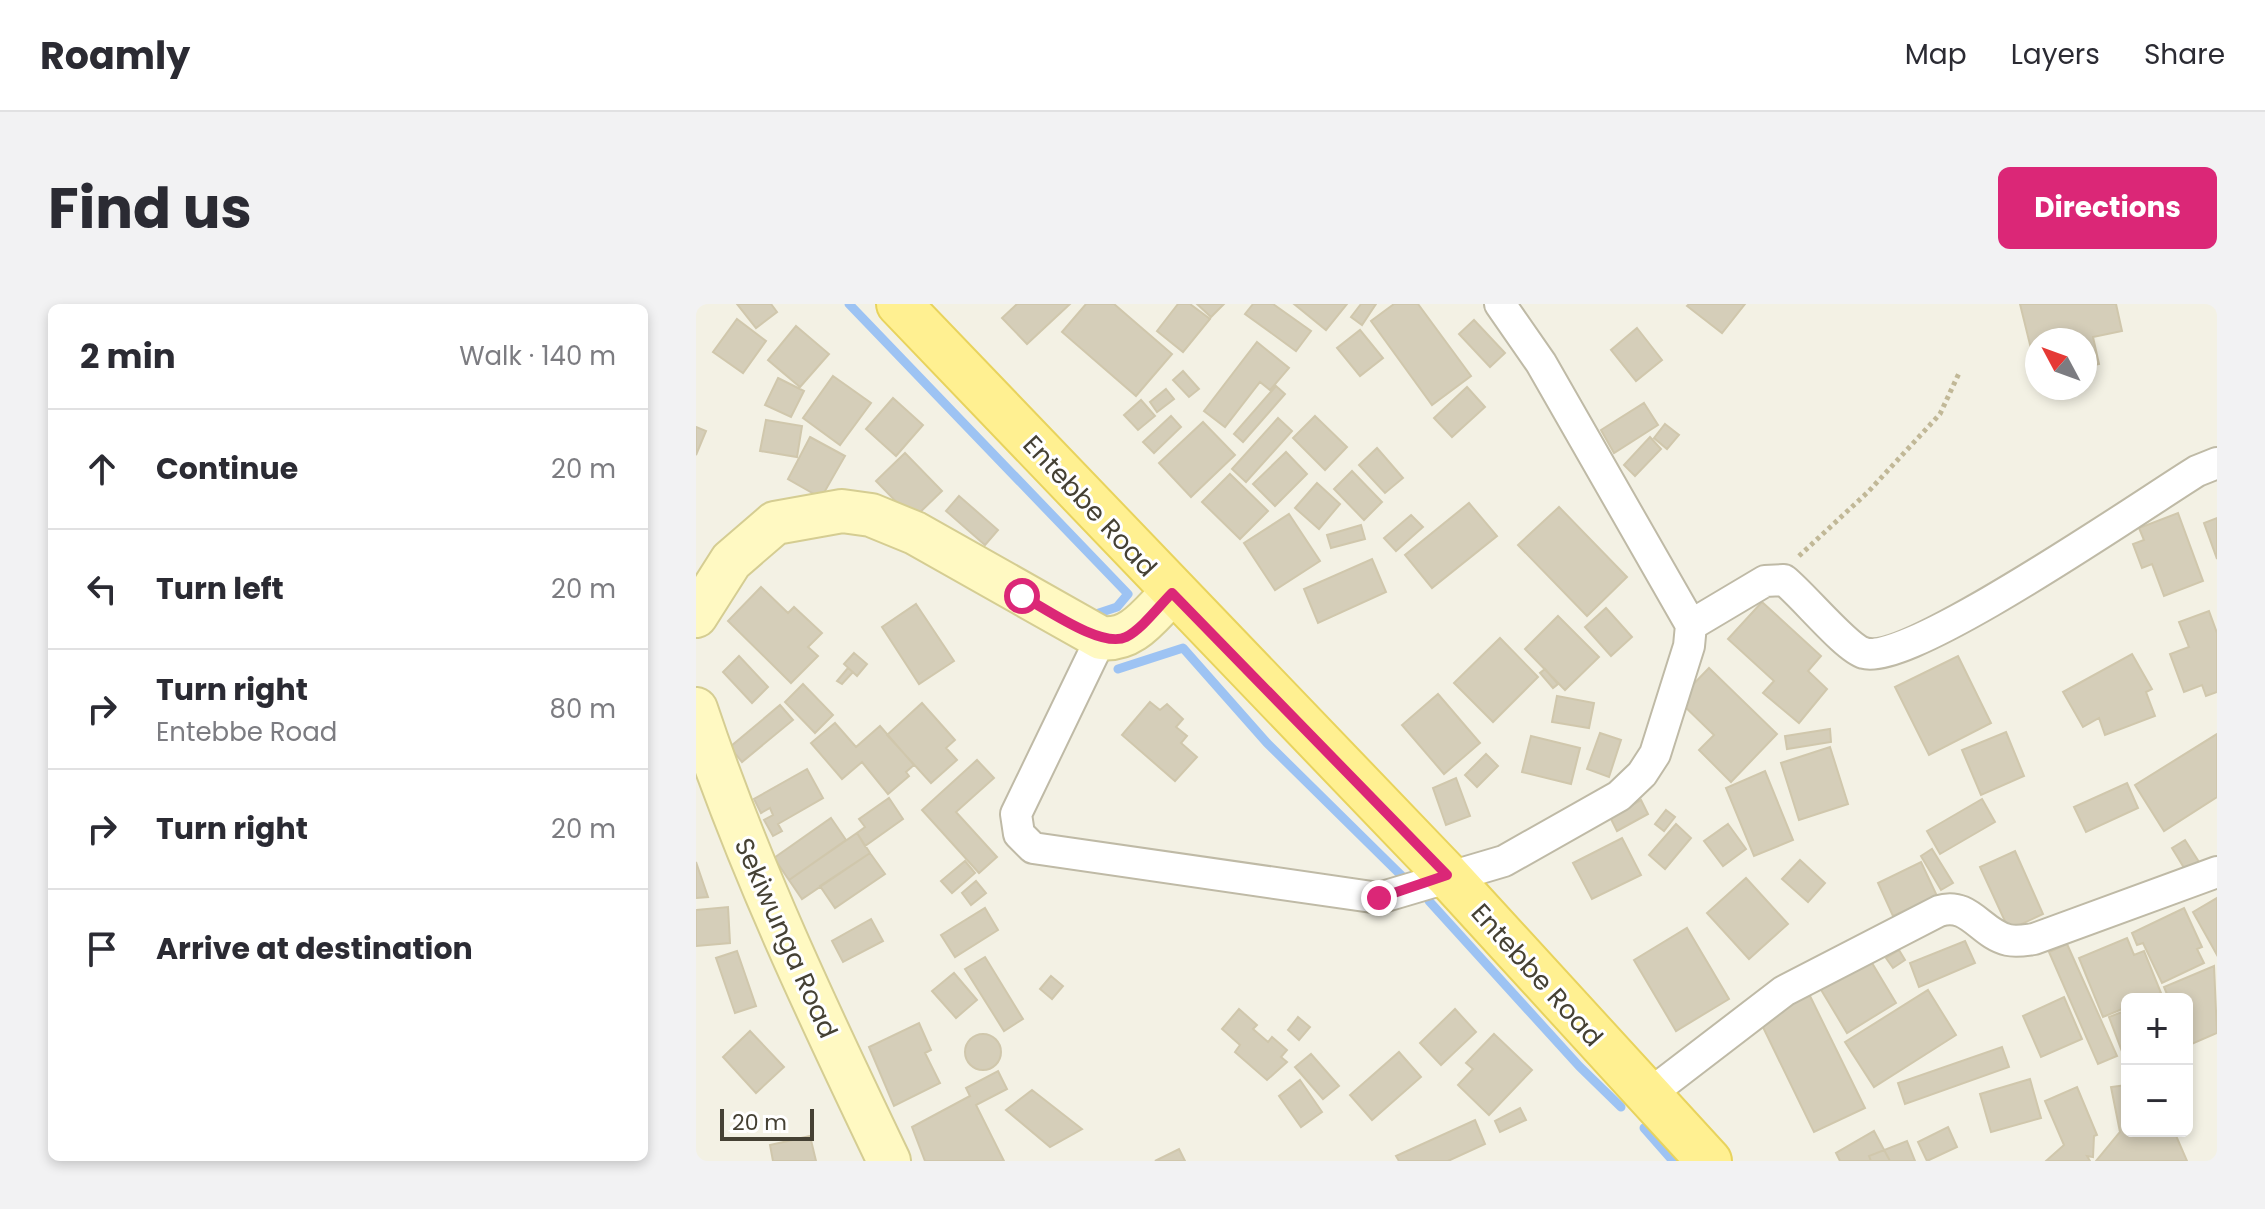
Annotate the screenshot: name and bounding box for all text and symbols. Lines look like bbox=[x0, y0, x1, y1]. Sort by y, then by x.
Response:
text: Roamly bbox=[40, 29, 190, 82]
text: Map bbox=[1905, 35, 1967, 74]
text: Layers bbox=[2011, 35, 2100, 74]
text: Share bbox=[2144, 35, 2225, 74]
button: Directions bbox=[1998, 167, 2217, 249]
text: Find us bbox=[48, 169, 252, 248]
north arrow bbox=[2025, 328, 2097, 400]
text: 2 min bbox=[80, 332, 176, 380]
text: Walk · 140 m bbox=[459, 338, 616, 374]
street label: Entebbe Road bbox=[1015, 427, 1165, 585]
icon: ahead bbox=[80, 447, 124, 491]
text: Continue bbox=[156, 447, 298, 490]
text: 20 m bbox=[551, 451, 616, 487]
icon: left bbox=[80, 567, 124, 611]
text: Turn left bbox=[156, 567, 284, 610]
text: 20 m bbox=[551, 571, 616, 607]
route start bbox=[1004, 578, 1040, 614]
text: Turn right bbox=[156, 668, 308, 711]
icon: right bbox=[80, 687, 124, 731]
text: 80 m bbox=[550, 691, 616, 727]
text: Entebbe Road bbox=[156, 714, 337, 750]
icon: right bbox=[80, 807, 124, 851]
text: Turn right bbox=[156, 807, 308, 850]
text: 20 m bbox=[551, 811, 616, 847]
street label: Sekiwunga Road bbox=[726, 832, 846, 1044]
route end bbox=[1361, 880, 1397, 916]
street label: Entebbe Road bbox=[1463, 896, 1611, 1054]
icon: arrive bbox=[80, 927, 124, 971]
text: Arrive at destination bbox=[156, 927, 473, 970]
map controls bbox=[2121, 993, 2193, 1137]
button: + bbox=[2121, 993, 2193, 1065]
button: − bbox=[2121, 1065, 2193, 1137]
scale bar bbox=[720, 1105, 814, 1141]
text: 20 m bbox=[732, 1107, 787, 1138]

